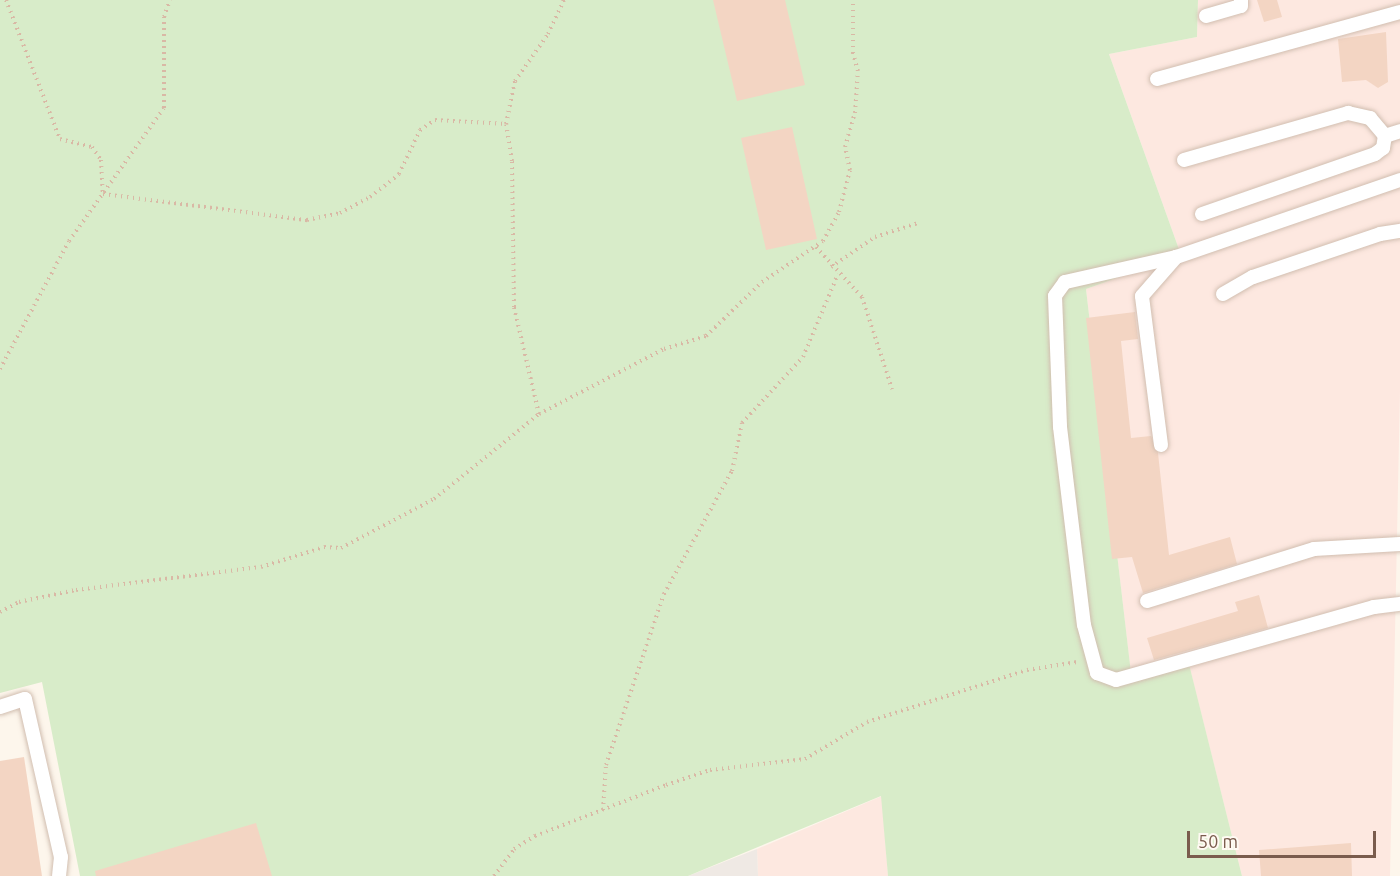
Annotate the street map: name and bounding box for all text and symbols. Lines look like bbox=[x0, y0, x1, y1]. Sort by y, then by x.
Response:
scale bar bbox=[1190, 819, 1379, 857]
text: 50 m bbox=[1198, 831, 1238, 851]

